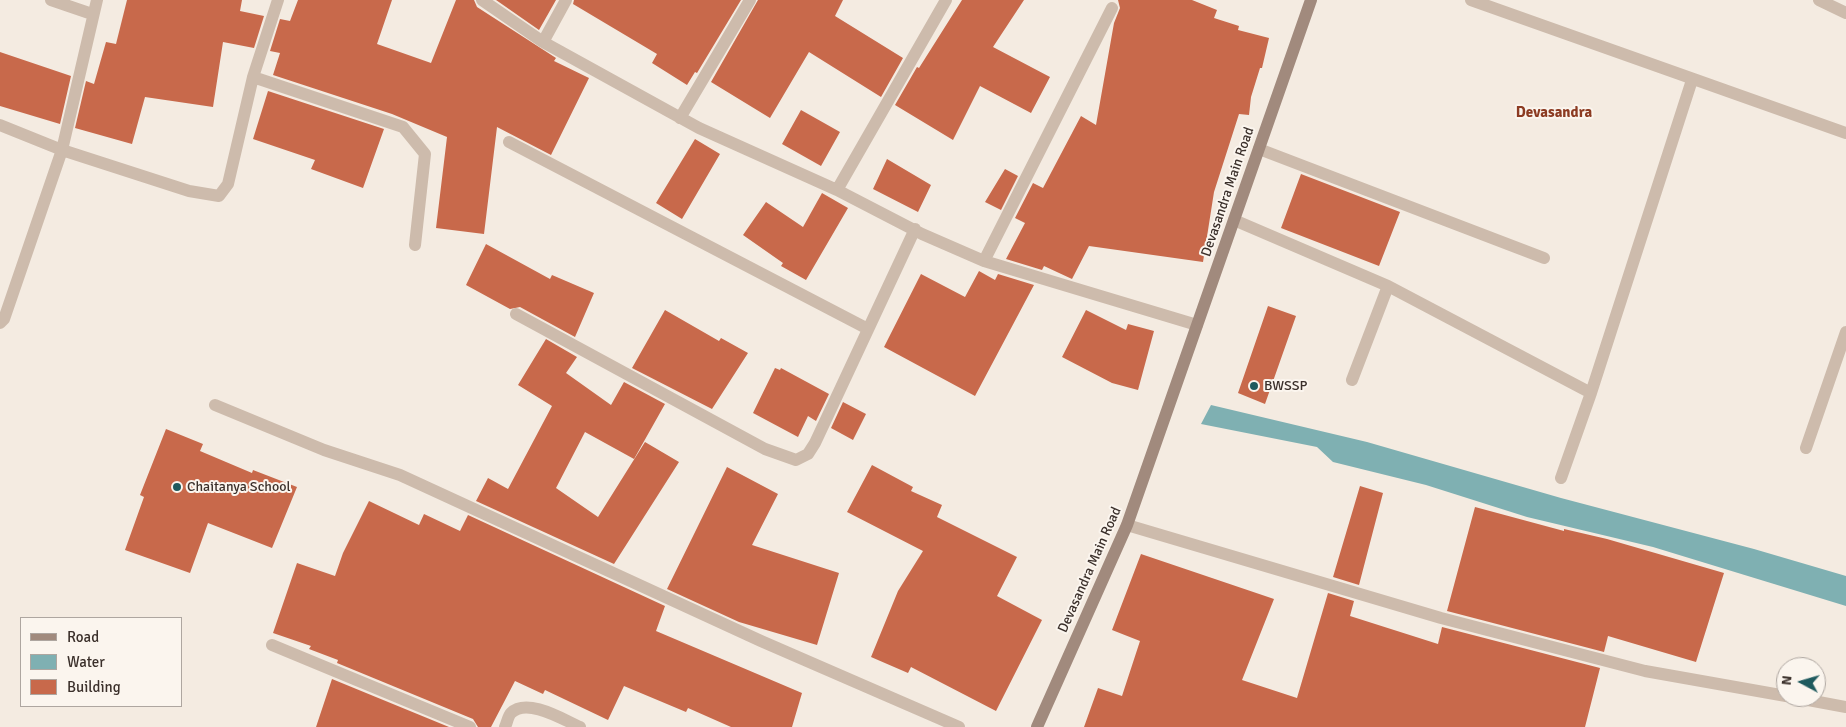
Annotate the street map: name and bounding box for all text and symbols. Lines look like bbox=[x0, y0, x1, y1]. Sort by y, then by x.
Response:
district label: Devasandra bbox=[1516, 104, 1592, 122]
street label: Devasandra Main Road bbox=[1198, 125, 1258, 259]
place label: BWSSP bbox=[1264, 378, 1308, 394]
marker: BWSSP bbox=[1248, 380, 1260, 392]
place label: Chaitanya School bbox=[187, 479, 291, 495]
marker: Chaitanya School bbox=[171, 481, 183, 493]
street label: Devasandra Main Road bbox=[1055, 505, 1125, 635]
legend bbox=[20, 617, 182, 707]
text: Road bbox=[67, 628, 99, 646]
text: Water bbox=[67, 653, 105, 671]
north arrow bbox=[1776, 657, 1826, 707]
text: N bbox=[1778, 675, 1796, 686]
text: Building bbox=[67, 678, 121, 696]

